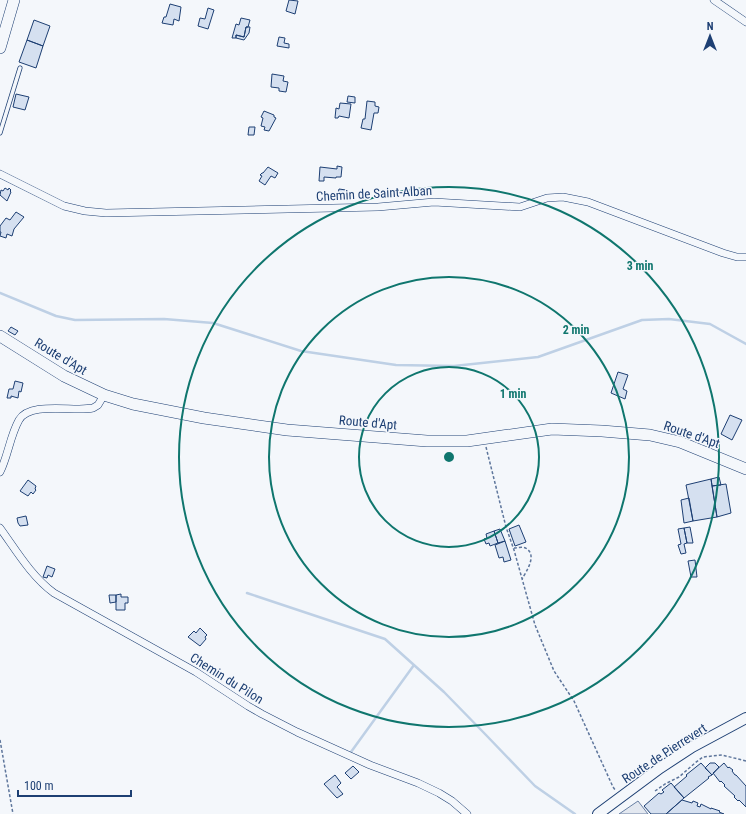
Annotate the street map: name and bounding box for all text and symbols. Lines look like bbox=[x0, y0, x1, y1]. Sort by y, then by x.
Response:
north arrow bbox=[690, 16, 730, 56]
text: N bbox=[707, 20, 714, 33]
street label: Chemin de Saint-Alban bbox=[316, 183, 432, 204]
text: 3 min bbox=[627, 259, 653, 273]
text: 2 min bbox=[563, 323, 589, 337]
street label: Route d'Apt bbox=[32, 335, 90, 378]
text: 1 min bbox=[500, 387, 526, 401]
street label: Route d'Apt bbox=[338, 412, 398, 433]
street label: Route d'Apt bbox=[662, 418, 722, 451]
centre of rings bbox=[442, 450, 456, 464]
street label: Chemin du Pilon bbox=[187, 650, 266, 707]
street label: Route de Pierrevert bbox=[619, 720, 710, 786]
scale bar bbox=[18, 772, 131, 798]
text: 100 m bbox=[24, 779, 54, 793]

